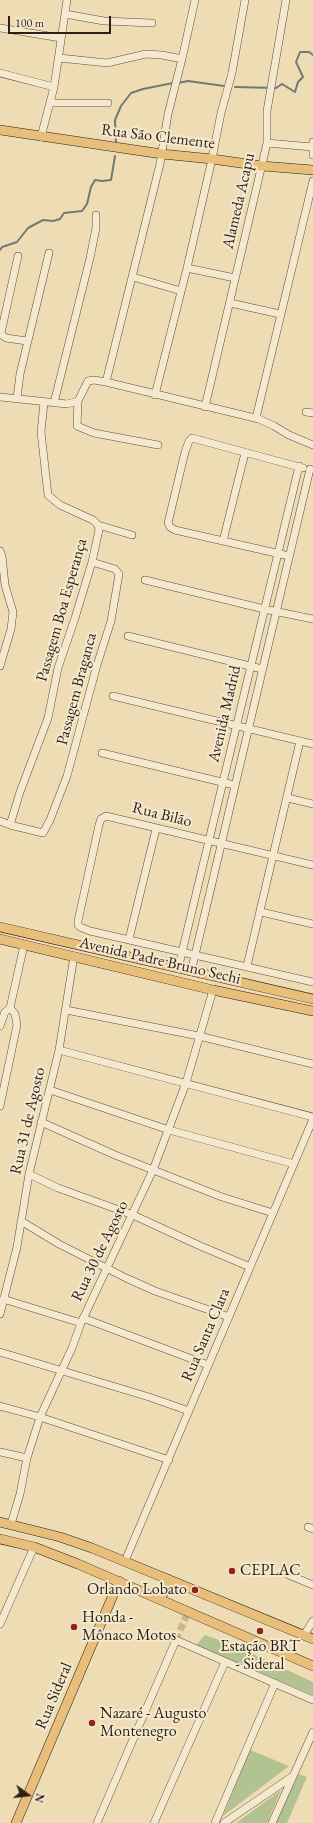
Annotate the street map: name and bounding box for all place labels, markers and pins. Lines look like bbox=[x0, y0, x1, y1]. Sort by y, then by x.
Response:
place label: CEPLAC bbox=[240, 1561, 301, 1581]
marker: CEPLAC bbox=[227, 1566, 237, 1576]
place label: Orlando Lobato bbox=[87, 1580, 187, 1600]
marker: Orlando Lobato bbox=[190, 1585, 200, 1595]
place label: Honda - Mônaco Motos bbox=[82, 1608, 176, 1646]
marker: Honda - Mônaco Motos bbox=[69, 1622, 79, 1632]
marker: Estação BRT - Sideral bbox=[255, 1626, 265, 1636]
place label: Estação BRT - Sideral bbox=[220, 1637, 300, 1675]
place label: Nazaré - Augusto Montenegro bbox=[100, 1704, 207, 1742]
marker: Nazaré - Augusto Montenegro bbox=[87, 1718, 97, 1728]

